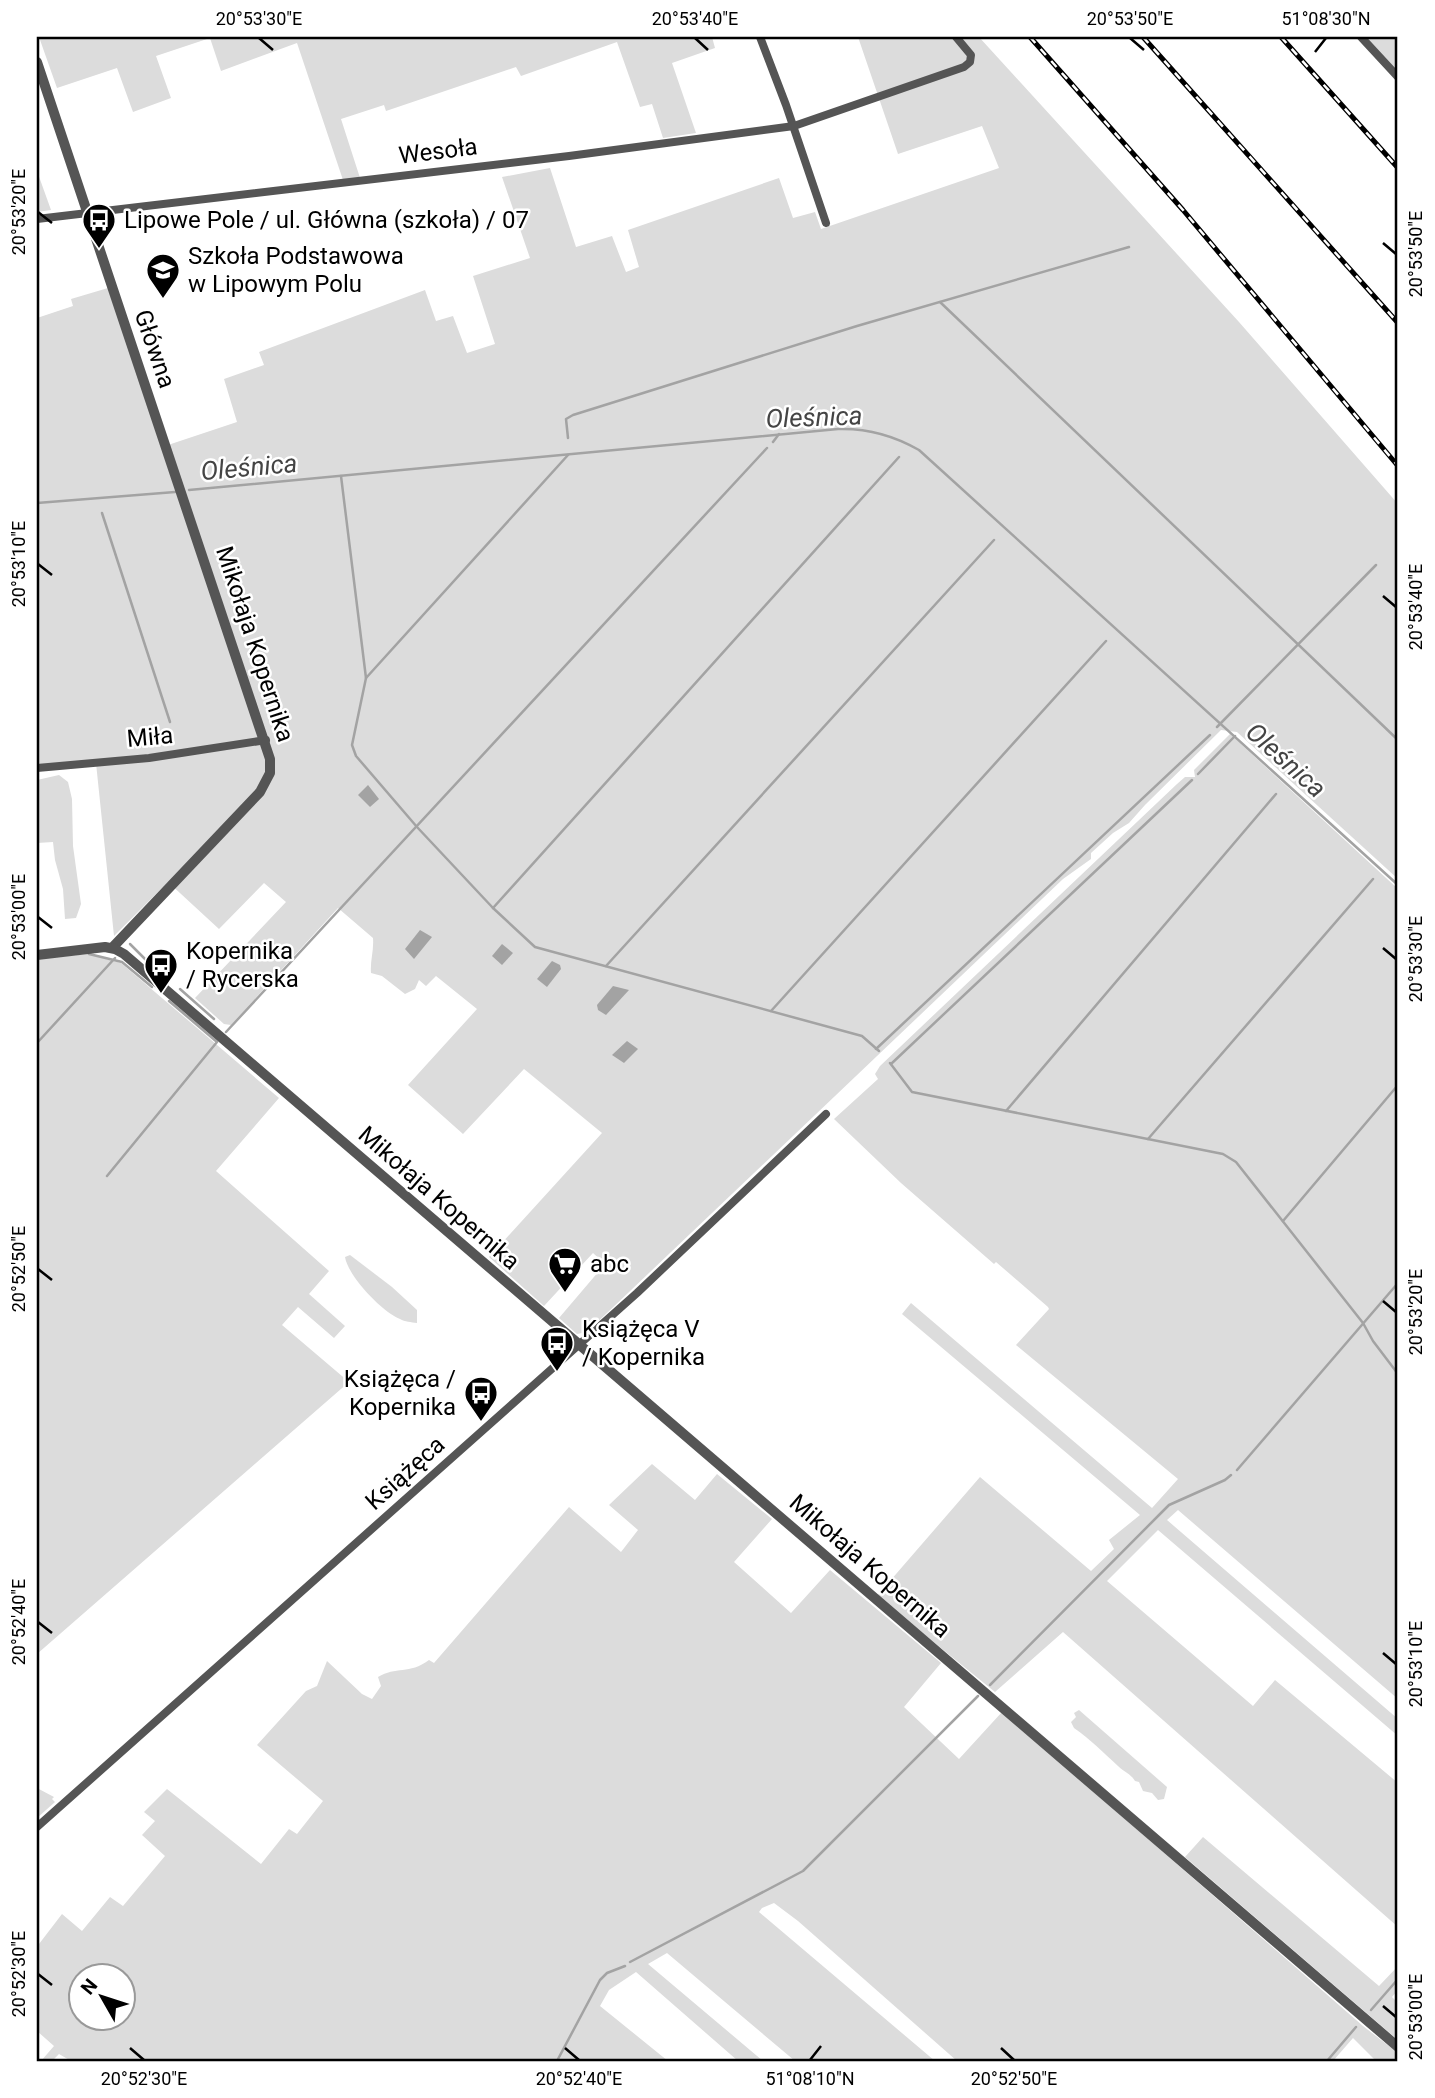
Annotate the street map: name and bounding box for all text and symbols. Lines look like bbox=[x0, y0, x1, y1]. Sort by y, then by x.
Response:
text: 20°53'30"E bbox=[216, 8, 302, 29]
text: 20°53'40"E bbox=[652, 8, 738, 29]
text: 20°53'50"E bbox=[1087, 8, 1173, 29]
text: 51°08'30"N bbox=[1281, 8, 1371, 29]
street label: Wesoła bbox=[397, 132, 479, 170]
text: 20°53'20"E bbox=[8, 169, 29, 255]
bus stop icon: Lipowe Pole / ul. Główna (szkoła) / 07 bbox=[80, 201, 118, 250]
place label: Lipowe Pole / ul. Główna (szkoła) / 07 bbox=[124, 206, 529, 234]
text: 20°53'50"E bbox=[1405, 211, 1426, 297]
place label: Szkoła Podstawowa w Lipowym Polu bbox=[188, 242, 404, 298]
school or university icon: Szkoła Podstawowa w Lipowym Polu bbox=[144, 251, 182, 300]
street label: Główna bbox=[129, 306, 181, 392]
water label: Oleśnica bbox=[765, 400, 863, 434]
water label: Oleśnica bbox=[199, 448, 299, 486]
text: 20°53'10"E bbox=[8, 521, 29, 607]
street label: Mikołaja Kopernika bbox=[210, 543, 300, 745]
text: 20°53'40"E bbox=[1405, 564, 1426, 650]
water label: Oleśnica bbox=[1240, 716, 1332, 804]
street label: Miła bbox=[126, 721, 174, 753]
text: 20°53'00"E bbox=[8, 874, 29, 960]
text: 20°53'30"E bbox=[1405, 916, 1426, 1002]
place label: Kopernika / Rycerska bbox=[186, 937, 299, 993]
bus stop icon: Kopernika / Rycerska bbox=[142, 946, 180, 995]
street label: Mikołaja Kopernika bbox=[353, 1121, 525, 1275]
text: 20°52'50"E bbox=[8, 1226, 29, 1312]
supermarket icon: abc bbox=[546, 1245, 584, 1294]
place label: abc bbox=[590, 1250, 629, 1278]
text: 20°53'20"E bbox=[1405, 1269, 1426, 1355]
place label: Książęca V / Kopernika bbox=[582, 1315, 705, 1371]
bus stop icon: Książęca V / Kopernika bbox=[538, 1324, 576, 1373]
place label: Książęca / Kopernika bbox=[344, 1365, 456, 1421]
bus stop icon: Książęca / Kopernika bbox=[462, 1374, 500, 1423]
street label: Książęca bbox=[360, 1430, 450, 1516]
street label: Mikołaja Kopernika bbox=[784, 1489, 956, 1643]
text: 20°52'40"E bbox=[8, 1579, 29, 1665]
text: 20°53'10"E bbox=[1405, 1621, 1426, 1707]
text: 20°52'30"E bbox=[8, 1931, 29, 2017]
north arrow bbox=[66, 1962, 136, 2032]
text: N bbox=[76, 1974, 102, 1999]
text: 20°53'00"E bbox=[1405, 1974, 1426, 2060]
text: 20°52'30"E bbox=[101, 2068, 187, 2089]
text: 20°52'40"E bbox=[536, 2068, 622, 2089]
text: 51°08'10"N bbox=[765, 2068, 855, 2089]
text: 20°52'50"E bbox=[971, 2068, 1057, 2089]

